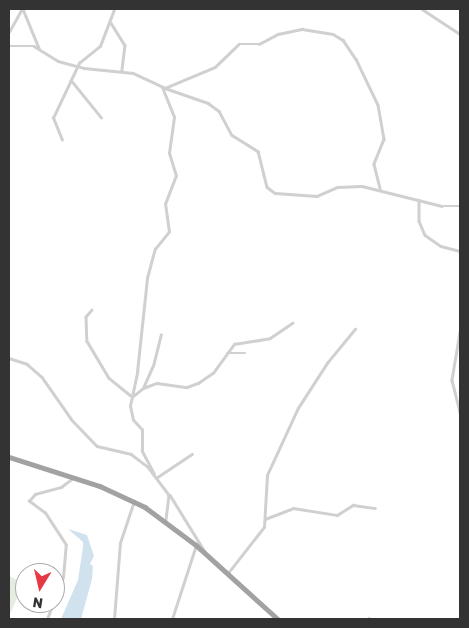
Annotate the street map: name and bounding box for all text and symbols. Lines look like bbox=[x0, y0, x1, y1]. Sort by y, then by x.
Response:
north arrow bbox=[15, 563, 65, 613]
text: N bbox=[31, 593, 44, 612]

